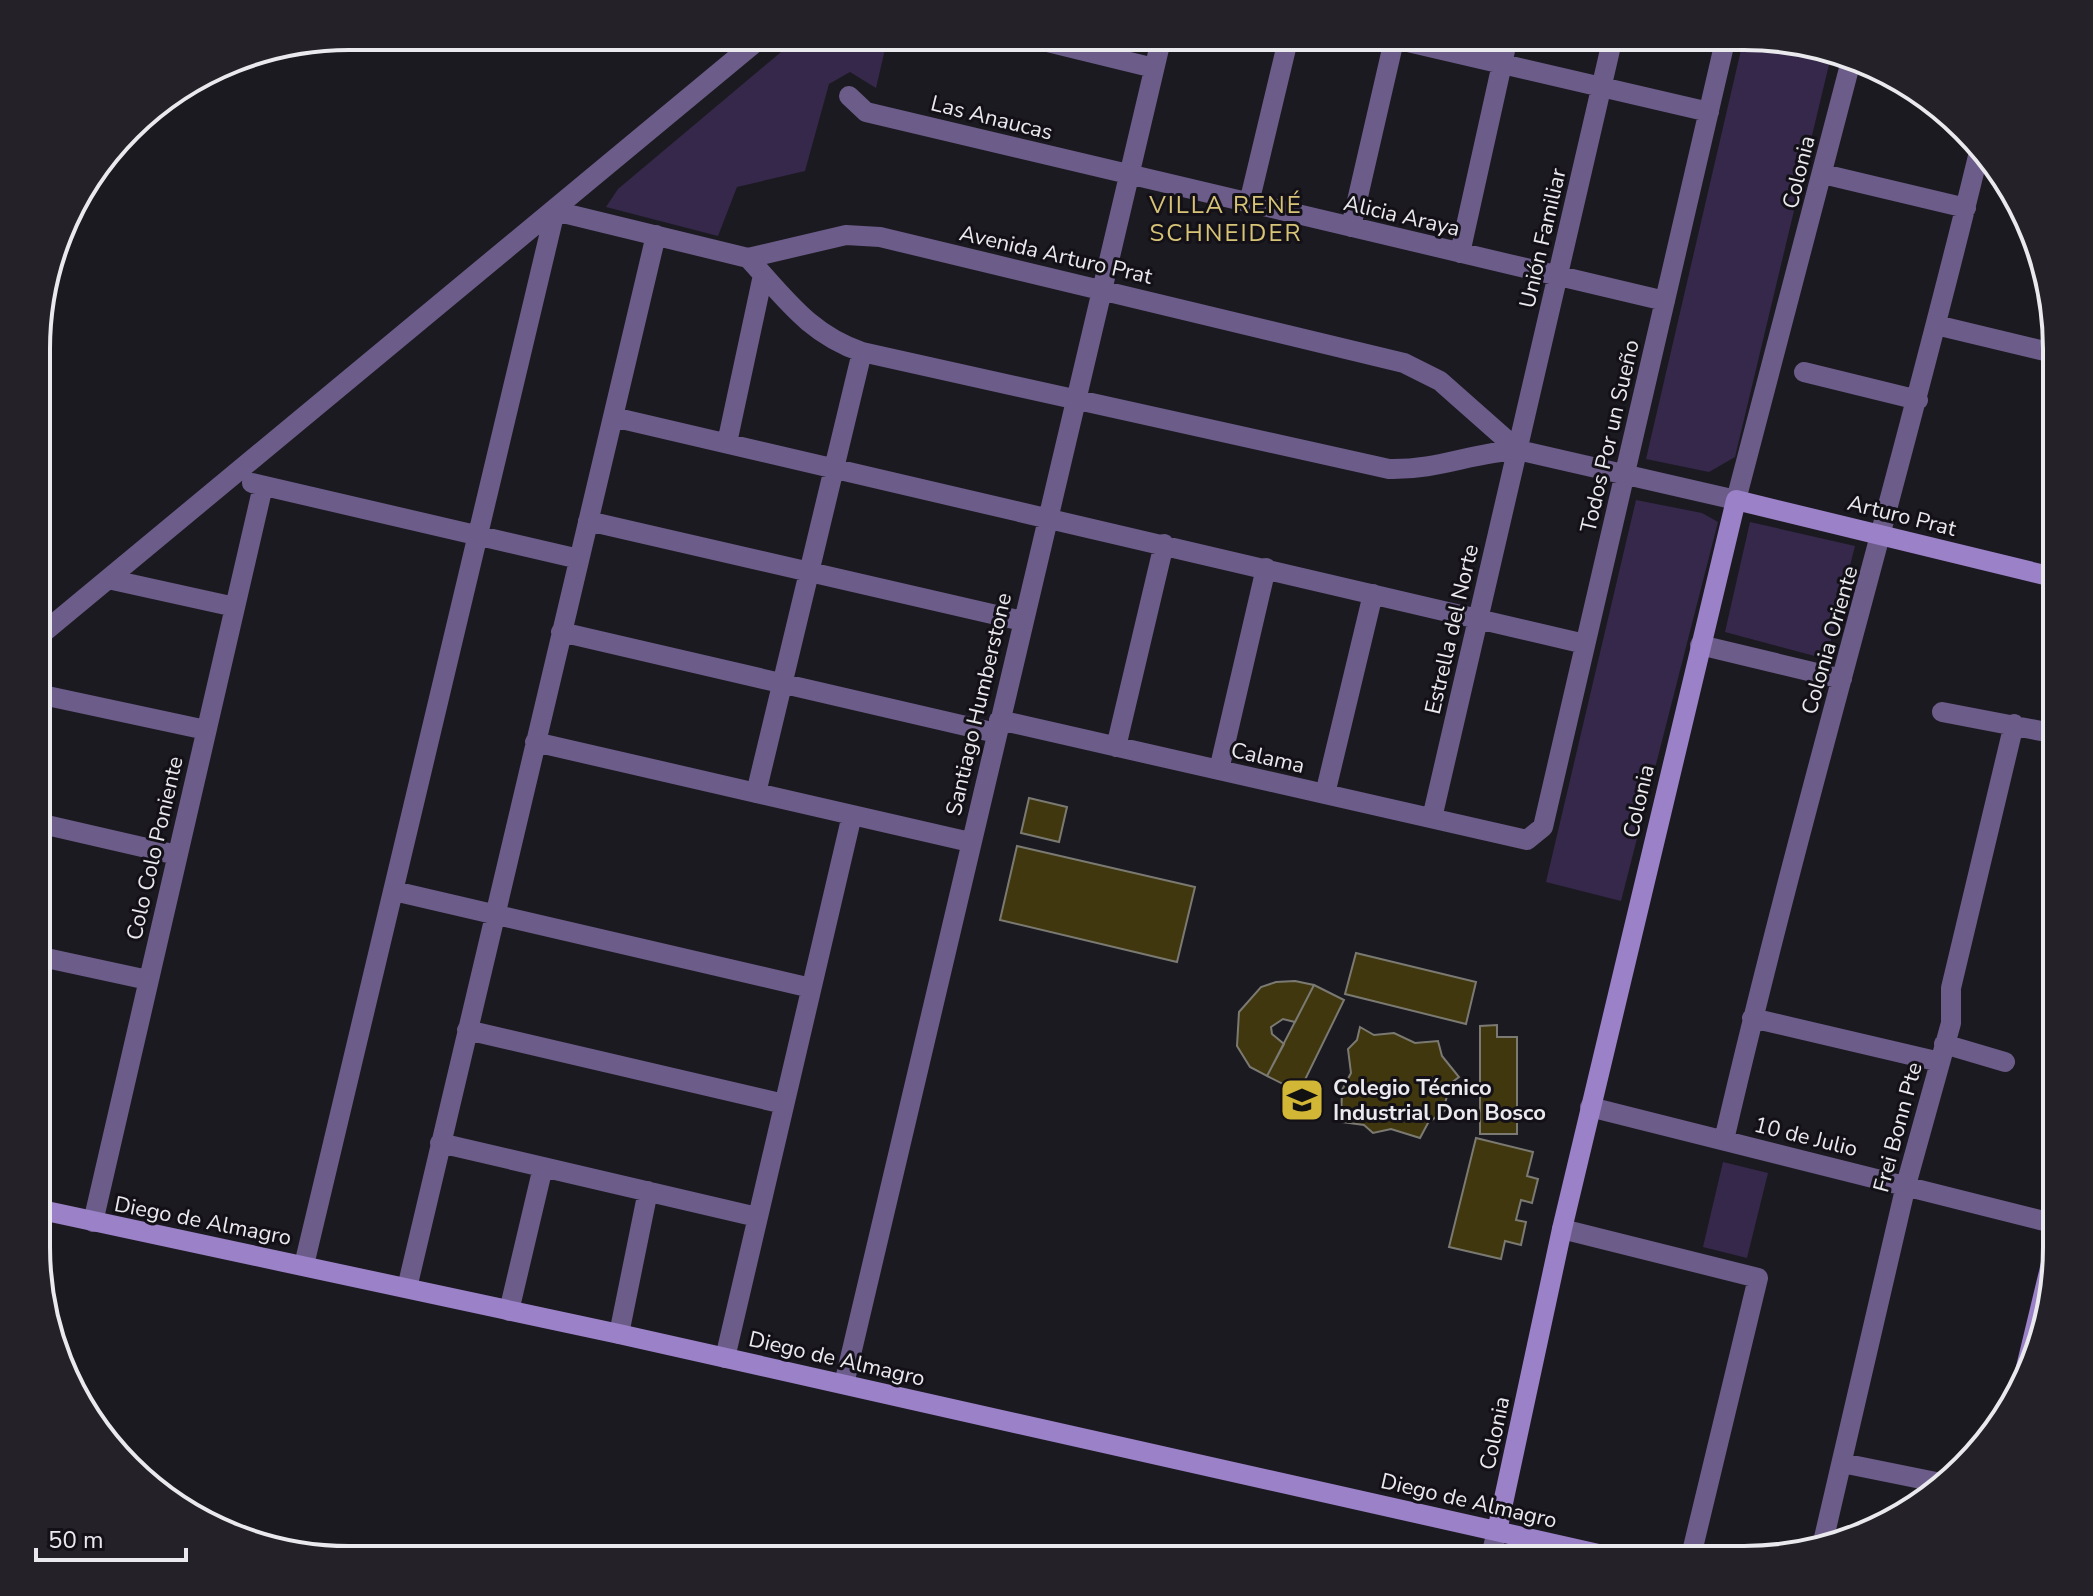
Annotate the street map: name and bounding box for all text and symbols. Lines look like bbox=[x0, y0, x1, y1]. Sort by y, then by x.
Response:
street label: Las Anaucas bbox=[928, 88, 1056, 148]
street label: Colonia bbox=[1775, 133, 1822, 212]
street label: Unión Familiar bbox=[1512, 165, 1574, 311]
street label: Alicia Araya bbox=[1341, 188, 1463, 244]
district label: VILLA RENÉ SCHNEIDER bbox=[1148, 189, 1303, 249]
street label: Avenida Arturo Prat bbox=[956, 218, 1155, 292]
street label: Todos Por un Sueño bbox=[1573, 337, 1647, 536]
street label: Arturo Prat bbox=[1844, 488, 1960, 544]
street label: Estrella del Norte bbox=[1418, 541, 1486, 717]
street label: Colonia Oriente bbox=[1794, 563, 1865, 718]
street label: Santiago Humberstone bbox=[939, 590, 1019, 819]
street label: Calama bbox=[1228, 735, 1308, 781]
street label: Colo Colo Poniente bbox=[119, 753, 191, 943]
street label: Colonia bbox=[1616, 762, 1662, 841]
street label: Frei Bonn Pte bbox=[1866, 1059, 1930, 1196]
place label: Colegio Técnico Industrial Don Bosco bbox=[1333, 1073, 1546, 1128]
school or university icon: Colegio Técnico Industrial Don Bosco bbox=[1278, 1076, 1326, 1124]
street label: 10 de Julio bbox=[1751, 1110, 1861, 1164]
street label: Diego de Almagro bbox=[112, 1189, 294, 1253]
street label: Diego de Almagro bbox=[746, 1324, 928, 1394]
street label: Colonia bbox=[1473, 1394, 1517, 1473]
street label: Diego de Almagro bbox=[1378, 1466, 1560, 1536]
scale bar bbox=[36, 1512, 186, 1562]
text: 50 m bbox=[48, 1524, 104, 1556]

